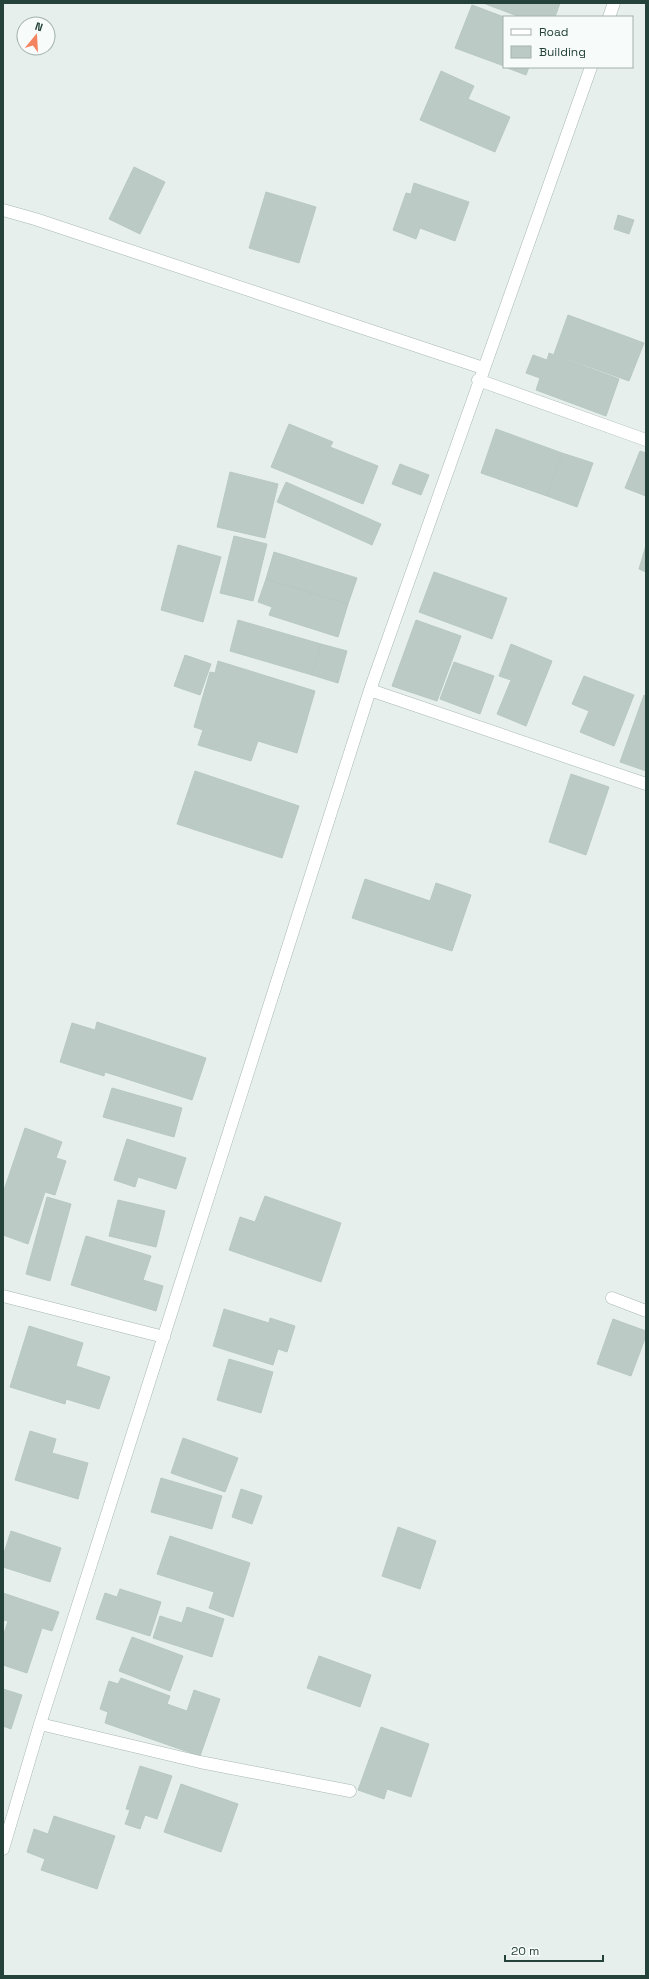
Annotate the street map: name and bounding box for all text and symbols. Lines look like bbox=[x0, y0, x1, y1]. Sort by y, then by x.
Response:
north arrow bbox=[16, 16, 56, 56]
legend bbox=[503, 16, 633, 68]
text: N bbox=[33, 19, 45, 34]
text: Road bbox=[539, 24, 568, 40]
text: Building bbox=[539, 44, 586, 60]
scale bar bbox=[505, 1937, 603, 1963]
text: 20 m bbox=[511, 1943, 539, 1959]

